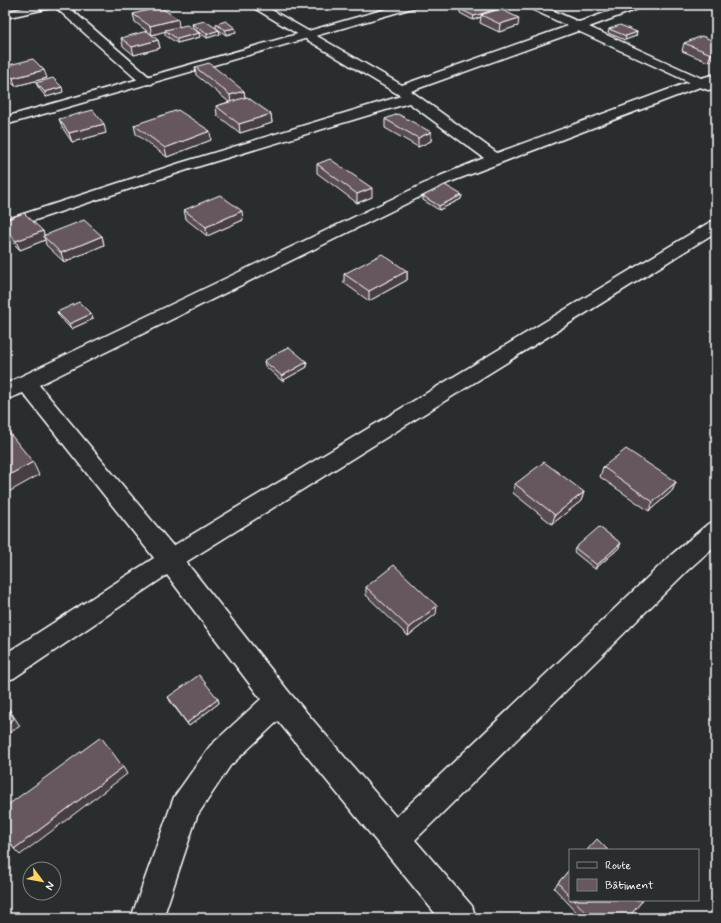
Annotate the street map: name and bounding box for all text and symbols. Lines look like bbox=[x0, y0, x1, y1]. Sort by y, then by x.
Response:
legend bbox=[569, 849, 699, 901]
text: Route bbox=[605, 858, 631, 874]
north arrow bbox=[22, 861, 62, 901]
text: Bâtiment bbox=[605, 878, 654, 894]
text: N bbox=[42, 879, 58, 893]

